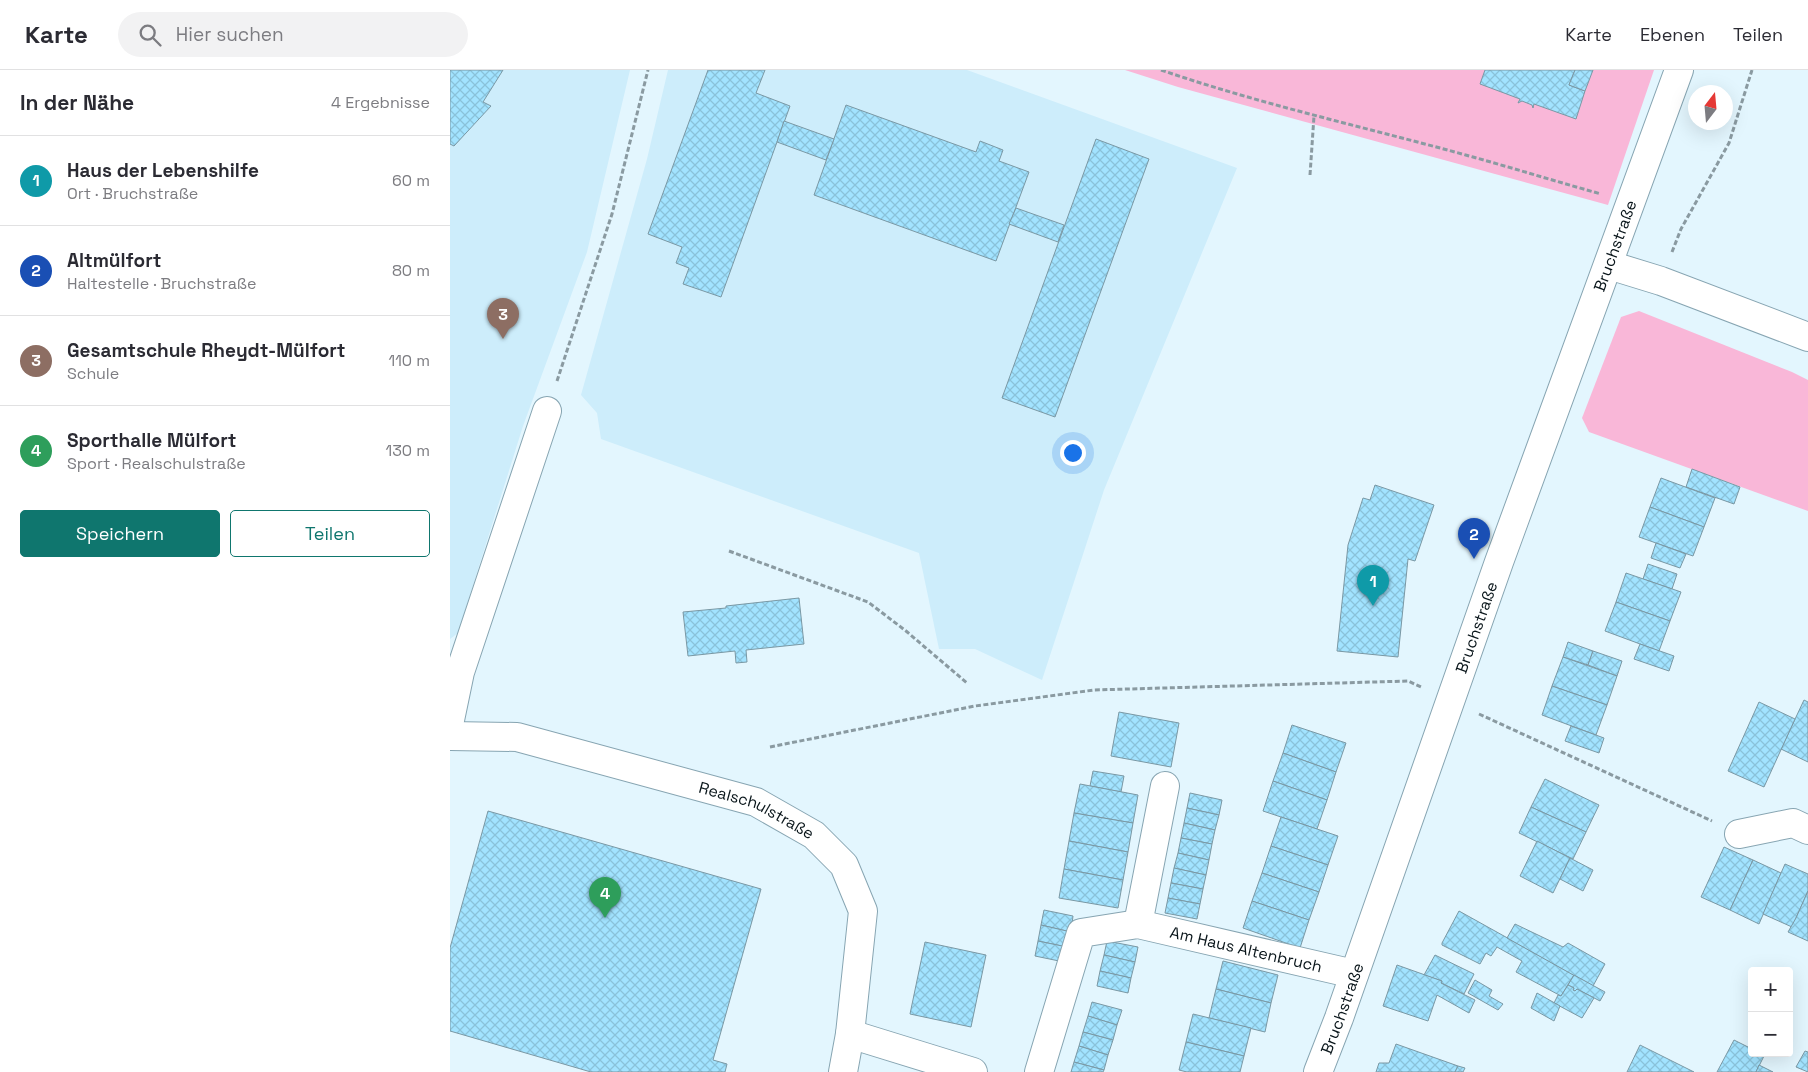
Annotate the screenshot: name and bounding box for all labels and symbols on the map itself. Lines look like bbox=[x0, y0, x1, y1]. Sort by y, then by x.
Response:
north arrow bbox=[1688, 85, 1733, 130]
street label: Bruchstraße bbox=[1588, 197, 1641, 294]
pin: 3 bbox=[487, 298, 519, 339]
your location bbox=[1060, 440, 1086, 466]
pin: 2 bbox=[1458, 518, 1490, 559]
pin: 1 bbox=[1357, 565, 1389, 606]
street label: Bruchstraße bbox=[1450, 579, 1502, 676]
street label: Realschulstraße bbox=[696, 776, 818, 843]
pin: 4 bbox=[589, 877, 621, 918]
street label: Am Haus Altenbruch bbox=[1168, 921, 1324, 977]
street label: Bruchstraße bbox=[1315, 960, 1368, 1057]

